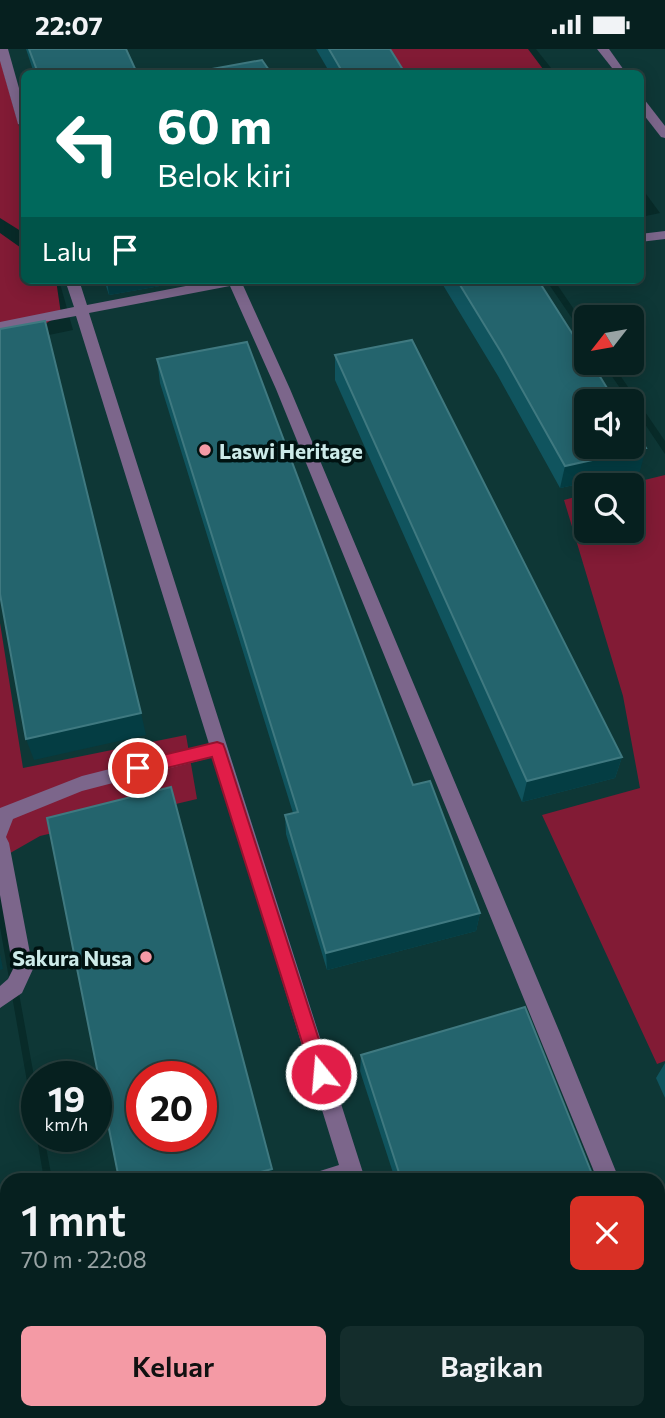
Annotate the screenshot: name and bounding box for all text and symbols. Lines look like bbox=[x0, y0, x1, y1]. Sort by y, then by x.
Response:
text: 22:07 bbox=[35, 9, 103, 40]
text: 60 m bbox=[157, 94, 272, 154]
icon: left bbox=[42, 98, 133, 189]
text: Belok kiri bbox=[157, 154, 292, 194]
icon: arrive bbox=[106, 231, 144, 269]
text: Lalu bbox=[42, 235, 92, 266]
north arrow bbox=[574, 305, 644, 375]
map controls bbox=[574, 305, 644, 543]
button: sound bbox=[574, 389, 644, 459]
place label: Laswi Heritage bbox=[219, 438, 363, 463]
marker: Laswi Heritage bbox=[197, 442, 213, 458]
button: search bbox=[574, 473, 644, 543]
pin bbox=[108, 738, 168, 798]
icon: arrive bbox=[119, 749, 157, 787]
place label: Sakura Nusa bbox=[12, 945, 132, 970]
marker: Sakura Nusa bbox=[138, 949, 154, 965]
position arrow bbox=[284, 1037, 358, 1111]
speed limit sign: 20 bbox=[126, 1061, 217, 1152]
text: 19 bbox=[48, 1076, 85, 1119]
text: km/h bbox=[45, 1113, 88, 1135]
text: 1 mnt bbox=[21, 1193, 126, 1245]
button: close bbox=[570, 1196, 644, 1270]
text: 70 m · 22:08 bbox=[21, 1245, 147, 1273]
button: Keluar bbox=[21, 1326, 326, 1406]
button: Bagikan bbox=[340, 1326, 644, 1406]

